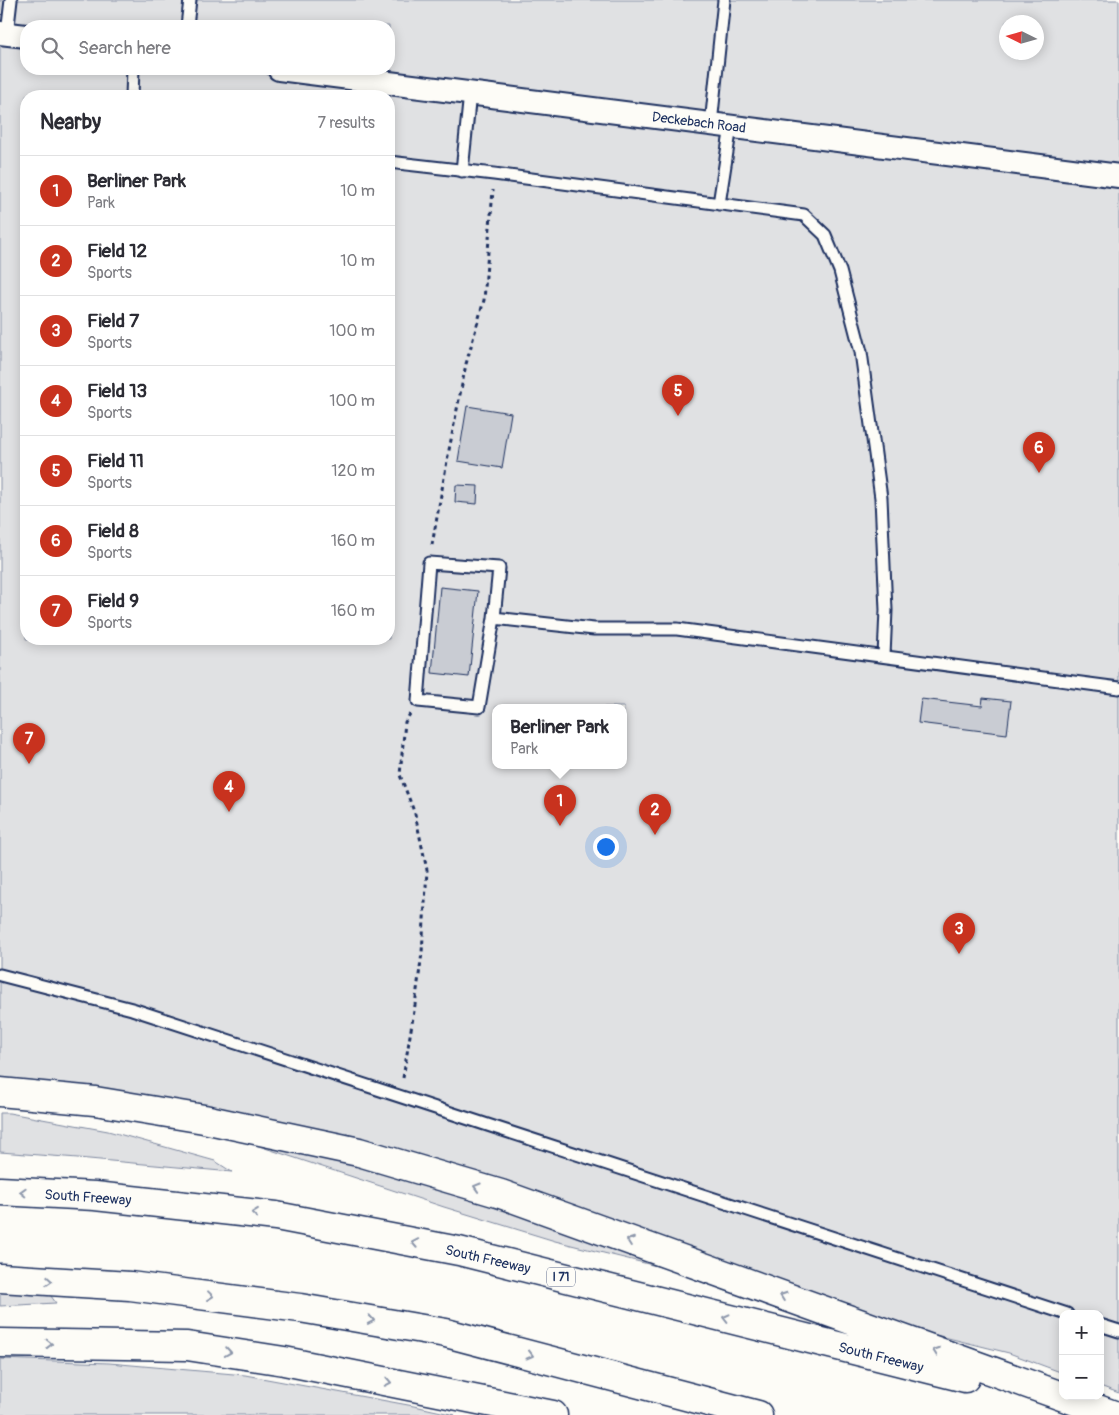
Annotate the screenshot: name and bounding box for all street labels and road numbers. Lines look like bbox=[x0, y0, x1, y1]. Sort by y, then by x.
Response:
street label: Deckebach Road bbox=[651, 108, 747, 137]
street label: South Freeway bbox=[44, 1186, 132, 1209]
street label: South Freeway bbox=[444, 1241, 532, 1278]
road number: I 71 bbox=[547, 1268, 575, 1286]
street label: South Freeway bbox=[837, 1339, 925, 1376]

